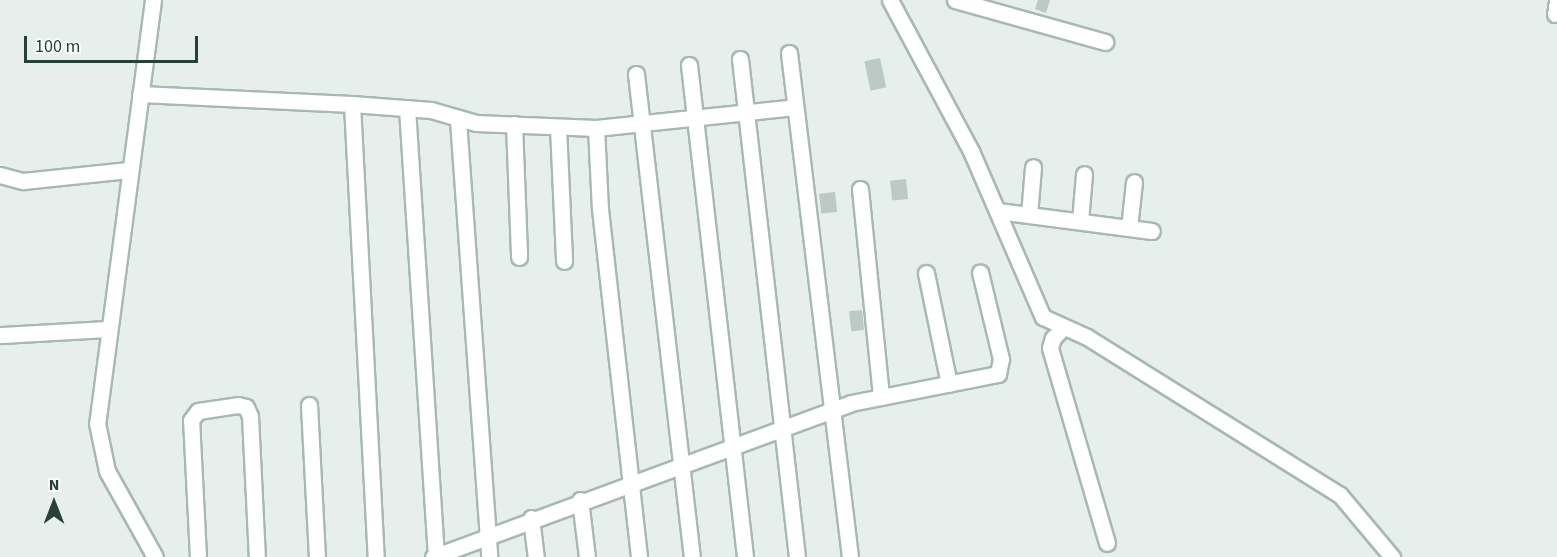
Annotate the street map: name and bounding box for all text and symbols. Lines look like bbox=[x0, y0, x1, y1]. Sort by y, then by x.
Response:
scale bar bbox=[27, 24, 201, 62]
text: 100 m bbox=[35, 34, 80, 59]
north arrow bbox=[24, 473, 84, 533]
text: N bbox=[49, 474, 59, 496]

